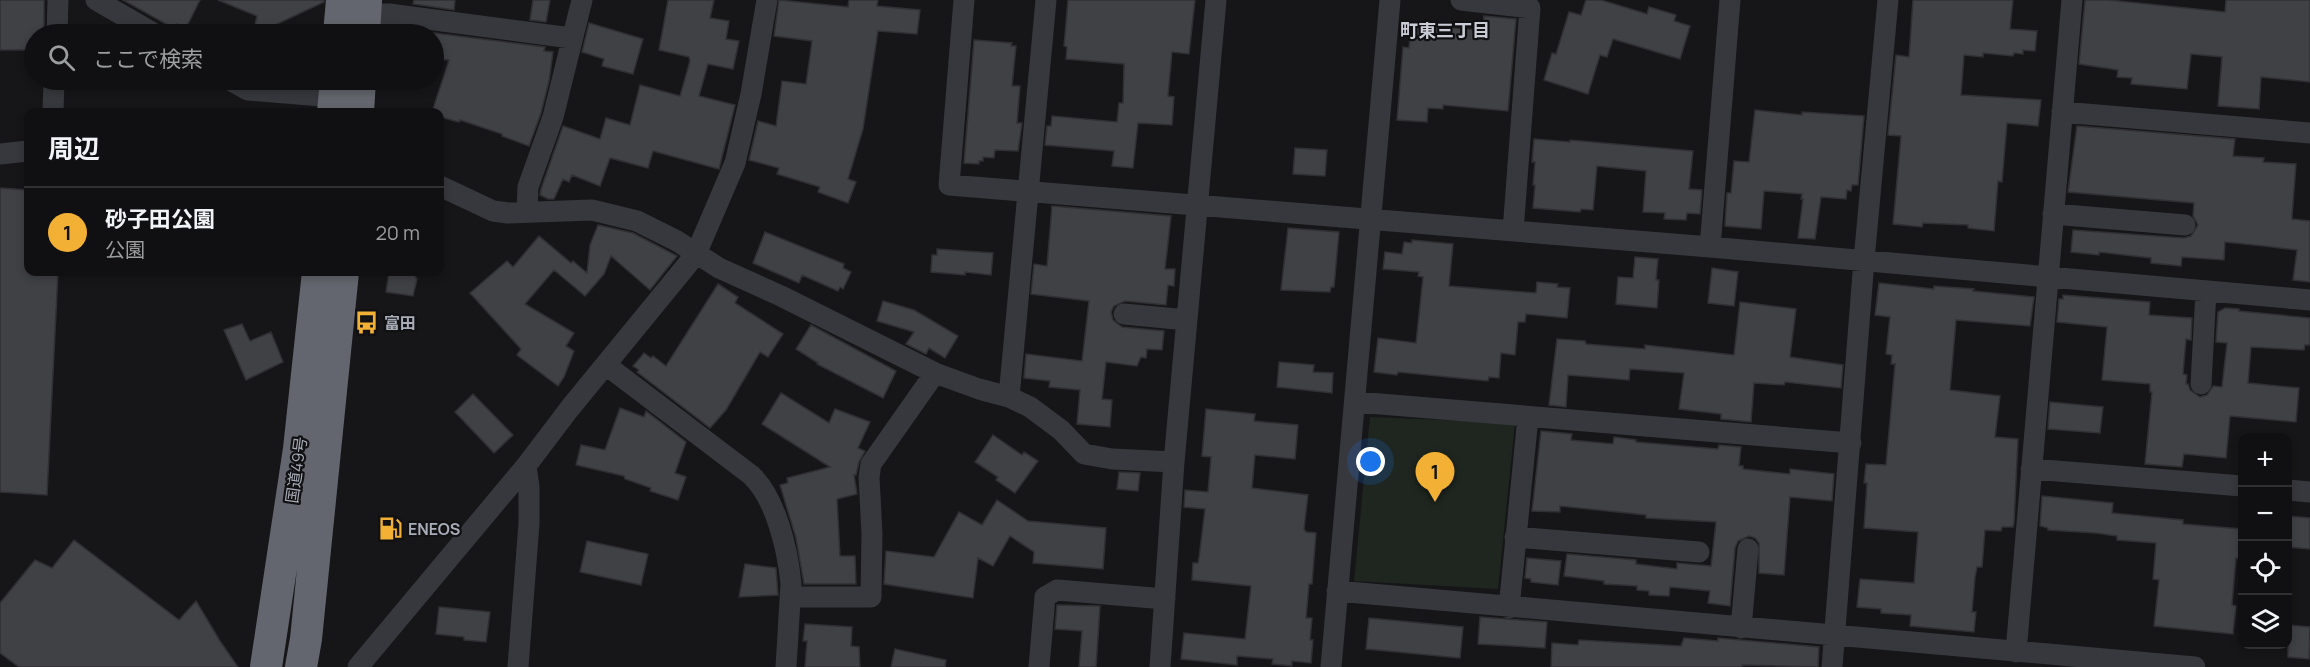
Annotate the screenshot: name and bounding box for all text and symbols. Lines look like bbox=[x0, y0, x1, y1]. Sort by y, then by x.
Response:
district label: 町東三丁目 bbox=[1400, 18, 1490, 42]
search box bbox=[24, 24, 444, 90]
icon: search bbox=[45, 41, 78, 74]
text: ここで検索 bbox=[93, 44, 203, 74]
text: 周辺 bbox=[48, 130, 100, 166]
text: 砂子田公園 bbox=[105, 204, 215, 234]
text: 1 bbox=[63, 219, 72, 246]
text: 20 m bbox=[375, 219, 420, 246]
text: 公園 bbox=[105, 236, 145, 263]
bus stop icon: 富田 bbox=[353, 310, 379, 336]
place label: 富田 bbox=[384, 312, 416, 334]
map controls bbox=[2238, 433, 2292, 649]
button: + bbox=[2238, 433, 2292, 487]
street label: 国道49号 bbox=[280, 435, 312, 505]
your location bbox=[1356, 447, 1385, 476]
pin: 1 bbox=[1416, 452, 1454, 502]
button: − bbox=[2238, 487, 2292, 541]
fuel station icon: ENEOS bbox=[377, 516, 403, 542]
place label: ENEOS bbox=[408, 518, 460, 540]
button: locate bbox=[2238, 541, 2292, 595]
button: layers bbox=[2238, 595, 2292, 649]

